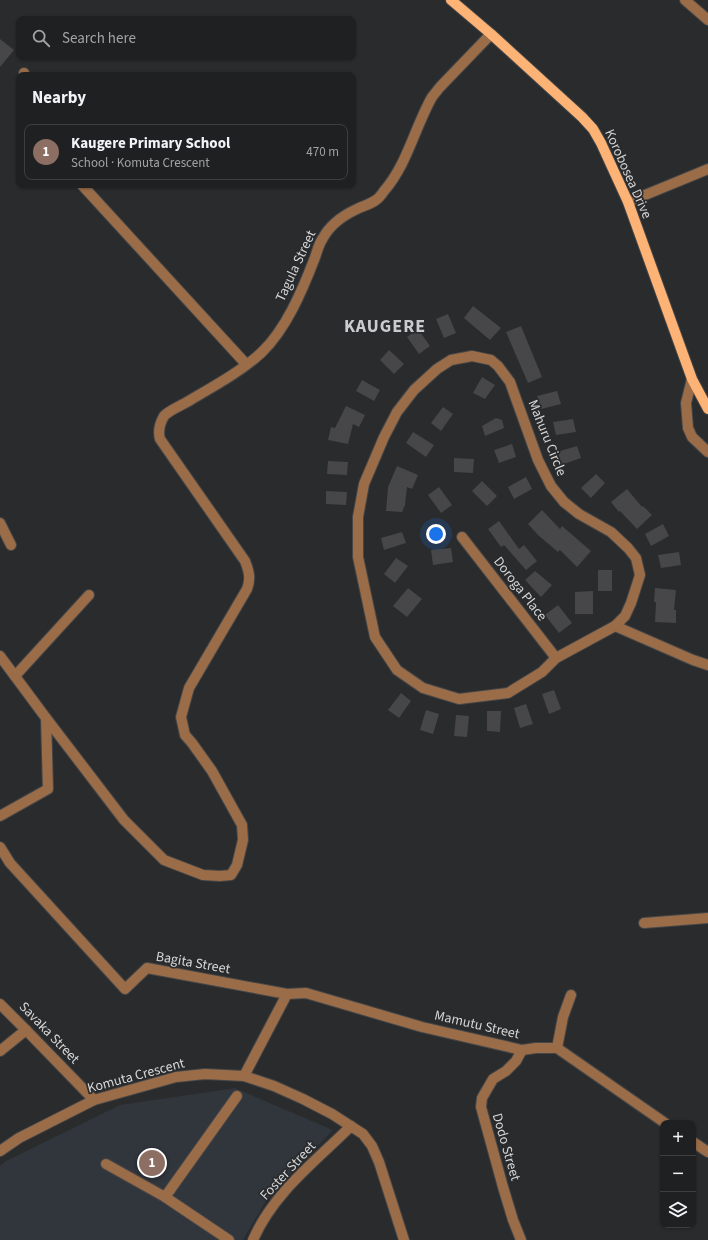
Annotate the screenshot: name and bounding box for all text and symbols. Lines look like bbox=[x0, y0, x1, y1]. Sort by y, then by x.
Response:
search box bbox=[16, 16, 356, 60]
icon: search bbox=[30, 27, 52, 49]
text: Search here bbox=[62, 28, 136, 49]
text: Nearby bbox=[32, 86, 86, 110]
street label: Korobosea Drive bbox=[599, 126, 657, 222]
text: Kaugere Primary School bbox=[71, 133, 230, 154]
text: 1 bbox=[43, 143, 49, 161]
text: 470 m bbox=[306, 143, 339, 161]
text: School · Komuta Crescent bbox=[71, 154, 210, 172]
street label: Tagula Street bbox=[271, 227, 321, 305]
district label: KAUGERE bbox=[344, 314, 426, 339]
street label: Mahuru Circle bbox=[523, 397, 571, 479]
your location bbox=[426, 524, 446, 544]
street label: Doroga Place bbox=[488, 553, 552, 625]
street label: Bagita Street bbox=[154, 947, 232, 979]
street label: Savaka Street bbox=[14, 997, 84, 1069]
street label: Mamutu Street bbox=[433, 1006, 522, 1045]
street label: Komuta Crescent bbox=[85, 1053, 187, 1099]
street label: Dodo Street bbox=[487, 1111, 525, 1183]
map controls bbox=[660, 1120, 696, 1228]
button: + bbox=[660, 1120, 696, 1156]
street label: Foster Street bbox=[255, 1137, 321, 1205]
pin: 1 bbox=[139, 1148, 165, 1178]
button: − bbox=[660, 1156, 696, 1192]
button: layers bbox=[660, 1192, 696, 1228]

